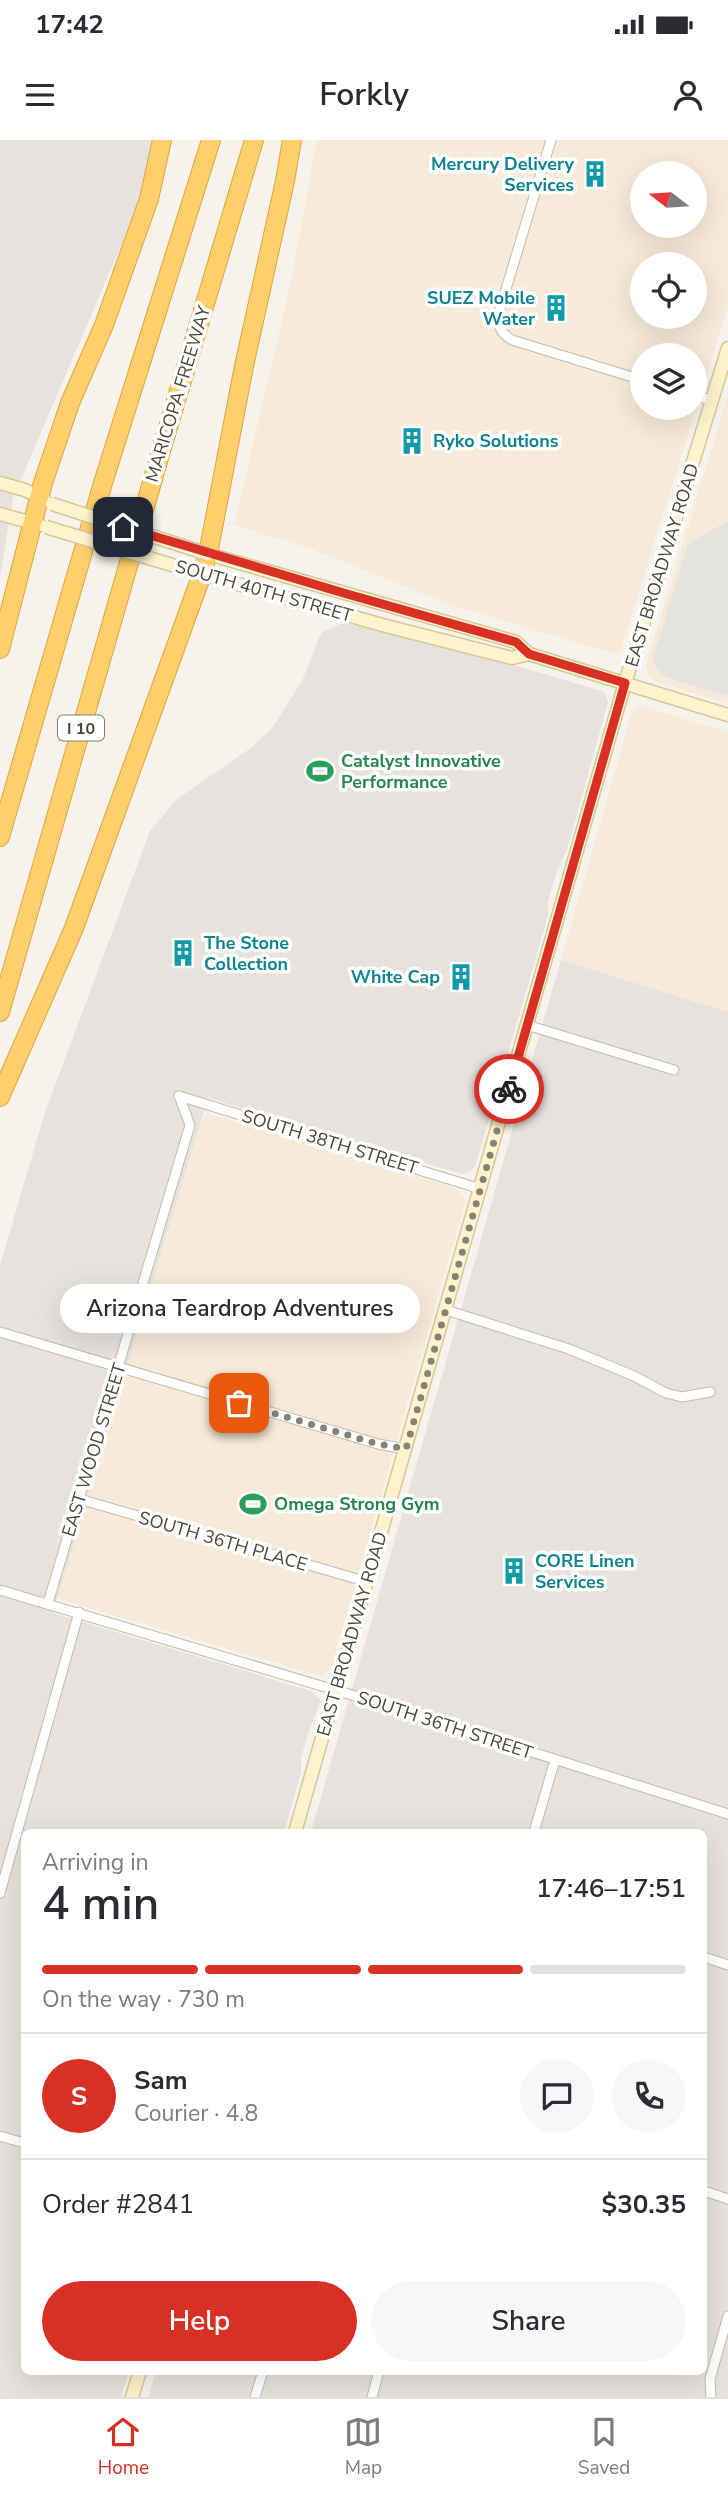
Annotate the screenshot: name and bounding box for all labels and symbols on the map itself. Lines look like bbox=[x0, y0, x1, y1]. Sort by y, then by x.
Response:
place label: Mercury Delivery Services bbox=[431, 152, 575, 197]
building icon: Mercury Delivery Services bbox=[580, 159, 610, 189]
north arrow bbox=[630, 161, 707, 238]
place label: SUEZ Mobile Water bbox=[427, 286, 535, 331]
building icon: SUEZ Mobile Water bbox=[541, 293, 571, 323]
street label: MARICOPA FREEWAY bbox=[140, 303, 216, 485]
building icon: Ryko Solutions bbox=[397, 426, 427, 456]
place label: Ryko Solutions bbox=[433, 429, 559, 453]
street label: EAST BROADWAY ROAD bbox=[620, 460, 704, 670]
pin bbox=[93, 497, 153, 557]
street label: SOUTH 40TH STREET bbox=[173, 554, 355, 628]
road number: I 10 bbox=[58, 716, 104, 740]
place label: Catalyst Innovative Performance bbox=[341, 749, 501, 794]
sports icon: Catalyst Innovative Performance bbox=[305, 756, 335, 786]
place label: The Stone Collection bbox=[204, 931, 289, 976]
building icon: The Stone Collection bbox=[168, 938, 198, 968]
building icon: White Cap bbox=[446, 962, 476, 992]
place label: White Cap bbox=[351, 965, 440, 989]
courier bbox=[474, 1054, 544, 1124]
street label: SOUTH 38TH STREET bbox=[239, 1104, 421, 1180]
callout: Arizona Teardrop Adventures bbox=[59, 1284, 419, 1333]
street label: EAST WOOD STREET bbox=[56, 1360, 132, 1540]
pin bbox=[209, 1373, 269, 1433]
sports icon: Omega Strong Gym bbox=[238, 1489, 268, 1519]
place label: Omega Strong Gym bbox=[274, 1492, 439, 1516]
street label: SOUTH 36TH PLACE bbox=[136, 1505, 310, 1577]
street label: EAST BROADWAY ROAD bbox=[311, 1529, 393, 1739]
place label: CORE Linen Services bbox=[535, 1549, 634, 1594]
building icon: CORE Linen Services bbox=[499, 1556, 529, 1586]
street label: SOUTH 36TH STREET bbox=[354, 1685, 536, 1765]

